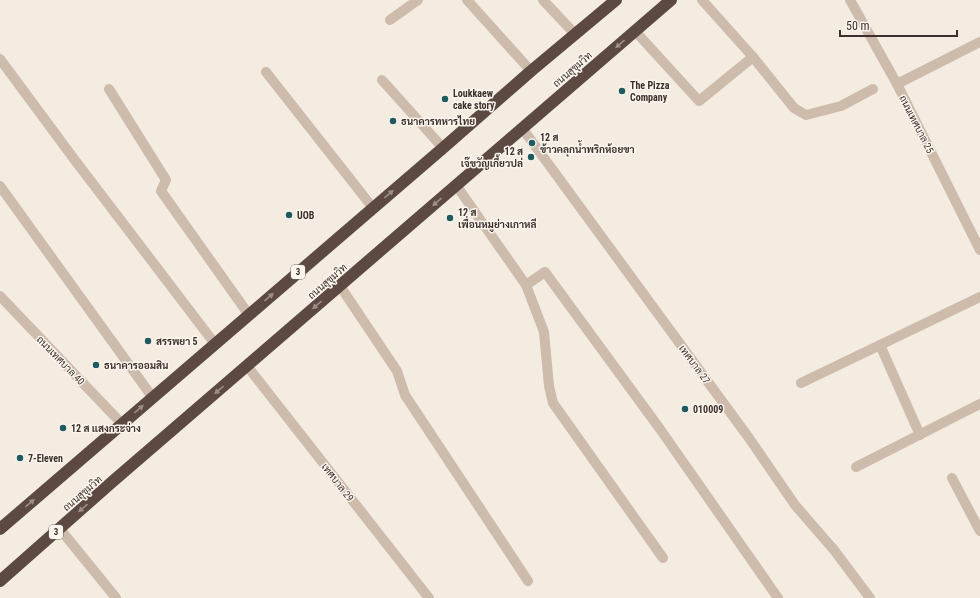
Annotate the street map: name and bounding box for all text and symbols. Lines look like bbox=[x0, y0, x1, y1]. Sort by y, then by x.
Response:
scale bar bbox=[840, 12, 957, 38]
text: 50 m bbox=[846, 19, 870, 33]
one-way arrow bbox=[615, 39, 626, 48]
street label: ถนนสุขุมวิท bbox=[551, 49, 595, 91]
place label: The Pizza Company bbox=[630, 80, 670, 103]
marker: The Pizza Company bbox=[617, 86, 627, 96]
place label: Loukkaew cake story bbox=[453, 88, 495, 111]
street label: ถนนเทศบาล 25 bbox=[897, 93, 936, 155]
marker: Loukkaew cake story bbox=[440, 94, 450, 104]
place label: ธนาคารทหารไทย bbox=[401, 115, 475, 127]
marker: ธนาคารทหารไทย bbox=[388, 116, 398, 126]
place label: 12 ส ข้าวคลุกน้ำพริกห้อยขา bbox=[540, 132, 635, 157]
marker: 12 ส ข้าวคลุกน้ำพริกห้อยขา bbox=[527, 138, 537, 148]
place label: 12 ส เจ๊ขวัญเกี้ยวปล่ bbox=[461, 146, 523, 170]
marker: 12 ส เจ๊ขวัญเกี้ยวปล่ bbox=[526, 152, 536, 162]
one-way arrow bbox=[384, 190, 394, 199]
one-way arrow bbox=[432, 197, 442, 206]
place label: 12 ส เพื่อนหมูย่างเกาหลี bbox=[458, 207, 537, 232]
marker: UOB bbox=[284, 210, 294, 220]
place label: UOB bbox=[297, 210, 315, 221]
marker: 12 ส เพื่อนหมูย่างเกาหลี bbox=[445, 213, 455, 223]
street label: ถนนสุขุมวิท bbox=[306, 261, 350, 303]
road number: 3 bbox=[291, 265, 305, 279]
one-way arrow bbox=[264, 293, 275, 302]
one-way arrow bbox=[313, 300, 322, 309]
street label: ถนนเทศบาล 40 bbox=[35, 334, 87, 387]
marker: สรรพยา 5 bbox=[143, 336, 153, 346]
place label: สรรพยา 5 bbox=[156, 336, 198, 347]
street label: เทศบาล 27 bbox=[677, 343, 712, 386]
marker: ธนาคารออมสิน bbox=[91, 360, 101, 370]
place label: ธนาคารออมสิน bbox=[104, 360, 169, 371]
one-way arrow bbox=[214, 385, 224, 395]
marker: 010009 bbox=[680, 404, 690, 414]
place label: 010009 bbox=[693, 404, 723, 415]
one-way arrow bbox=[134, 405, 144, 414]
place label: 12 ส แสงกระจ่าง bbox=[71, 422, 141, 434]
marker: 12 ส แสงกระจ่าง bbox=[58, 423, 68, 433]
marker: 7-Eleven bbox=[15, 453, 25, 463]
place label: 7-Eleven bbox=[28, 453, 63, 464]
street label: เทศบาล 29 bbox=[319, 461, 356, 503]
street label: ถนนสุขุมวิท bbox=[61, 473, 105, 515]
one-way arrow bbox=[24, 499, 35, 508]
one-way arrow bbox=[78, 503, 88, 512]
road number: 3 bbox=[49, 525, 63, 539]

